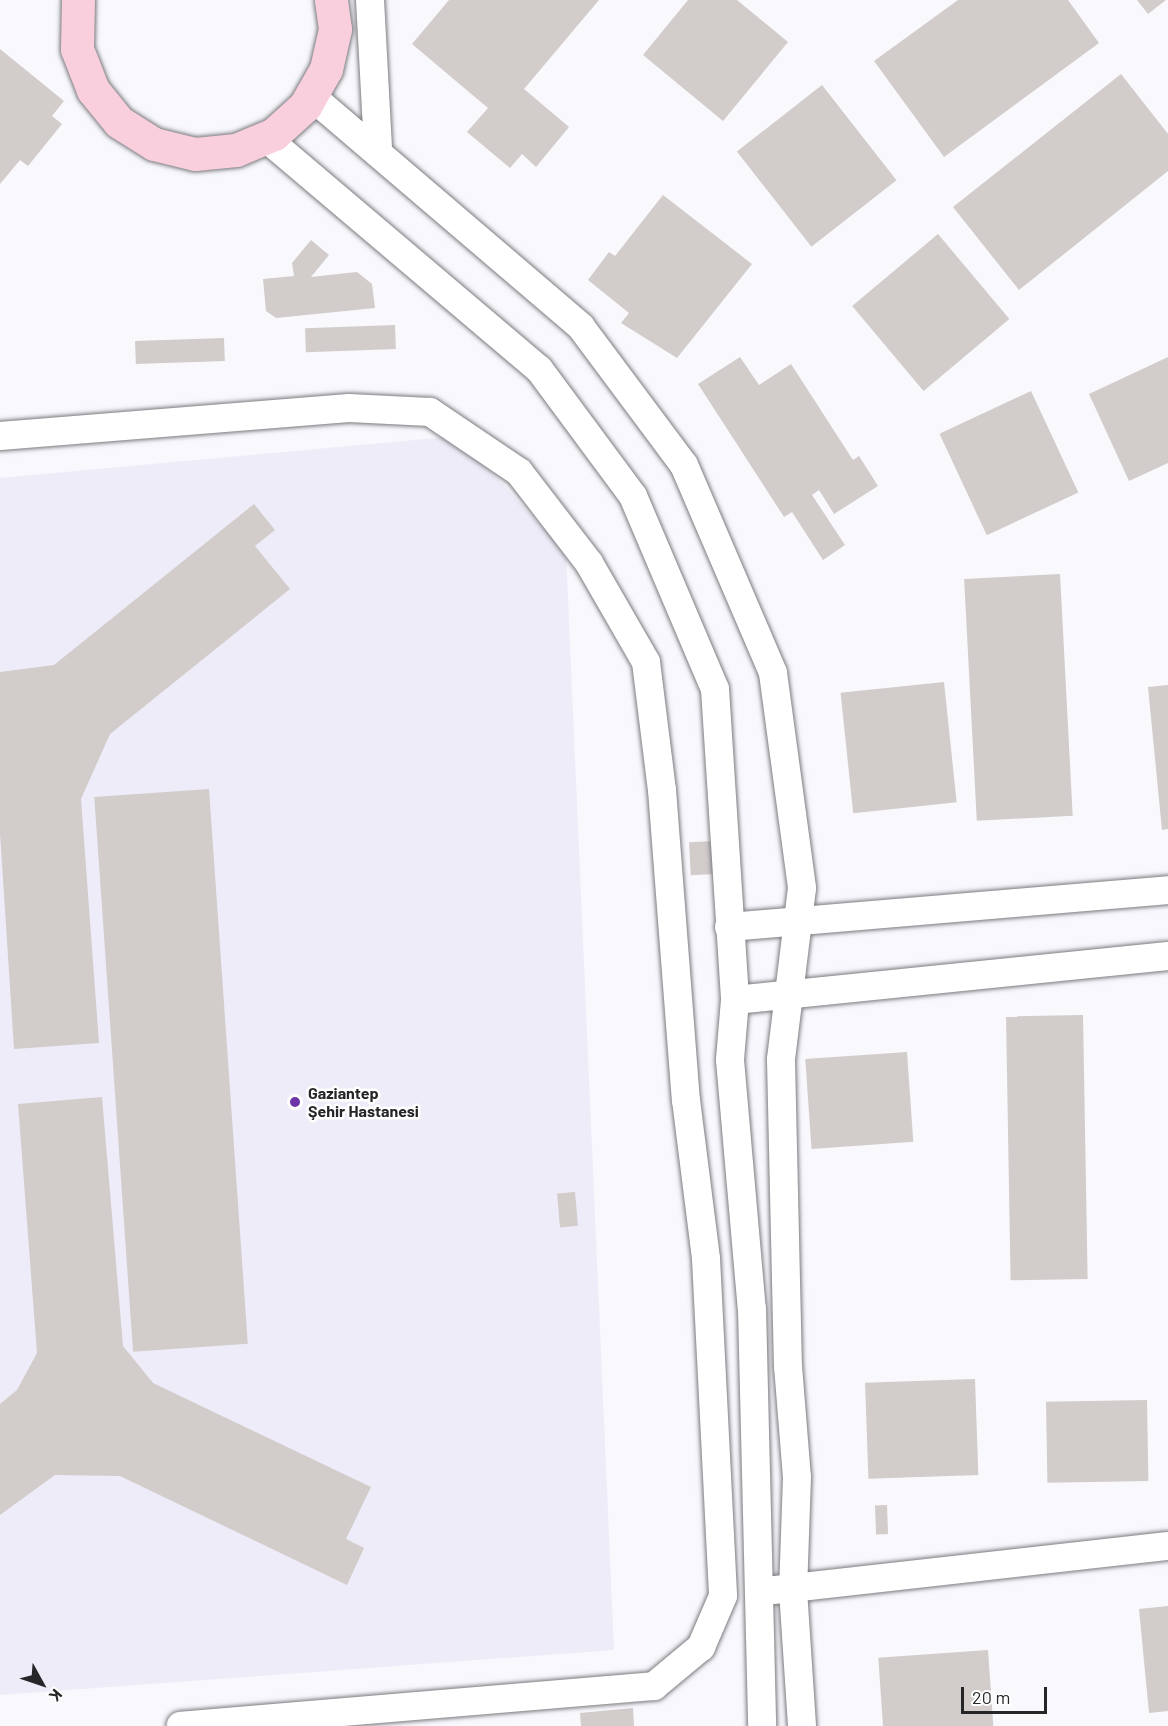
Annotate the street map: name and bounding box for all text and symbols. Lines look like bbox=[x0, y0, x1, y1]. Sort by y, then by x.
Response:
place label: Gaziantep Şehir Hastanesi bbox=[308, 1083, 419, 1121]
marker: Gaziantep Şehir Hastanesi bbox=[286, 1093, 304, 1111]
north arrow bbox=[12, 1654, 72, 1714]
scale bar bbox=[964, 1675, 1050, 1713]
text: K bbox=[46, 1686, 67, 1706]
text: 20 m bbox=[972, 1686, 1010, 1708]

